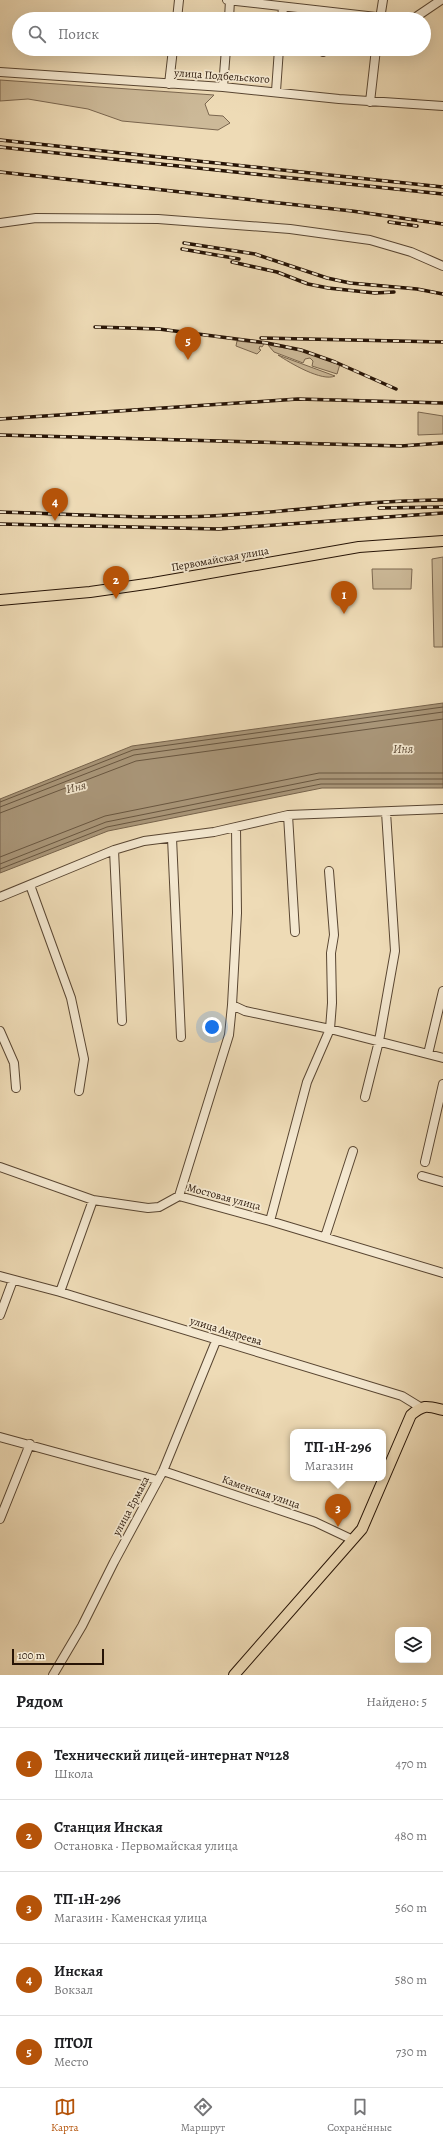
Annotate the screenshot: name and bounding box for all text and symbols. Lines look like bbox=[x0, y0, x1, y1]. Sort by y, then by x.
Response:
search box bbox=[12, 12, 431, 56]
icon: search bbox=[26, 23, 48, 45]
text: Поиск bbox=[58, 24, 99, 44]
street label: улица Подбельского bbox=[173, 65, 271, 87]
pin: 5 bbox=[175, 327, 201, 360]
pin: 4 bbox=[42, 488, 68, 521]
street label: Первомайская улица bbox=[170, 543, 271, 575]
pin: 2 bbox=[103, 566, 129, 599]
pin: 1 bbox=[331, 581, 357, 614]
water label: Иня bbox=[393, 741, 414, 757]
water label: Иня bbox=[64, 777, 88, 797]
your location bbox=[202, 1017, 222, 1037]
street label: Мостовая улица bbox=[185, 1180, 263, 1214]
street label: улица Андреева bbox=[187, 1313, 265, 1349]
popup bbox=[290, 1429, 386, 1481]
text: ТП-1Н-296 bbox=[305, 1437, 371, 1457]
text: Магазин bbox=[305, 1457, 354, 1474]
street label: Каменская улица bbox=[220, 1472, 303, 1513]
street label: улица Ермака bbox=[109, 1473, 153, 1539]
pin: 3 bbox=[325, 1494, 351, 1527]
map controls bbox=[395, 1627, 431, 1663]
button: layers bbox=[395, 1627, 431, 1663]
scale bar bbox=[12, 1647, 104, 1666]
text: 100 m bbox=[18, 1648, 45, 1663]
text: Рядом bbox=[16, 1690, 63, 1713]
text: Найдено: 5 bbox=[366, 1693, 427, 1710]
text: Технический лицей-интернат №128 bbox=[54, 1745, 289, 1765]
text: 1 bbox=[27, 1755, 31, 1772]
text: 470 m bbox=[395, 1755, 427, 1772]
text: Школа bbox=[54, 1765, 93, 1782]
text: Станция Инская bbox=[54, 1817, 163, 1837]
text: 2 bbox=[26, 1827, 32, 1844]
text: 480 m bbox=[394, 1827, 427, 1844]
text: Остановка · Первомайская улица bbox=[54, 1837, 238, 1854]
text: ТП-1Н-296 bbox=[54, 1889, 121, 1909]
text: 3 bbox=[26, 1899, 32, 1916]
text: 560 m bbox=[395, 1899, 427, 1916]
text: Магазин · Каменская улица bbox=[54, 1909, 207, 1926]
text: Инская bbox=[54, 1961, 103, 1981]
text: 4 bbox=[26, 1971, 32, 1988]
text: 580 m bbox=[395, 1971, 427, 1988]
text: Вокзал bbox=[54, 1981, 93, 1998]
text: ПТОЛ bbox=[54, 2033, 93, 2053]
text: 5 bbox=[26, 2043, 32, 2060]
text: 730 m bbox=[396, 2043, 427, 2060]
text: Место bbox=[54, 2053, 89, 2070]
tab: Карта bbox=[51, 2096, 79, 2135]
tab: Маршрут bbox=[181, 2096, 225, 2135]
tab: Сохранённые bbox=[327, 2096, 392, 2135]

